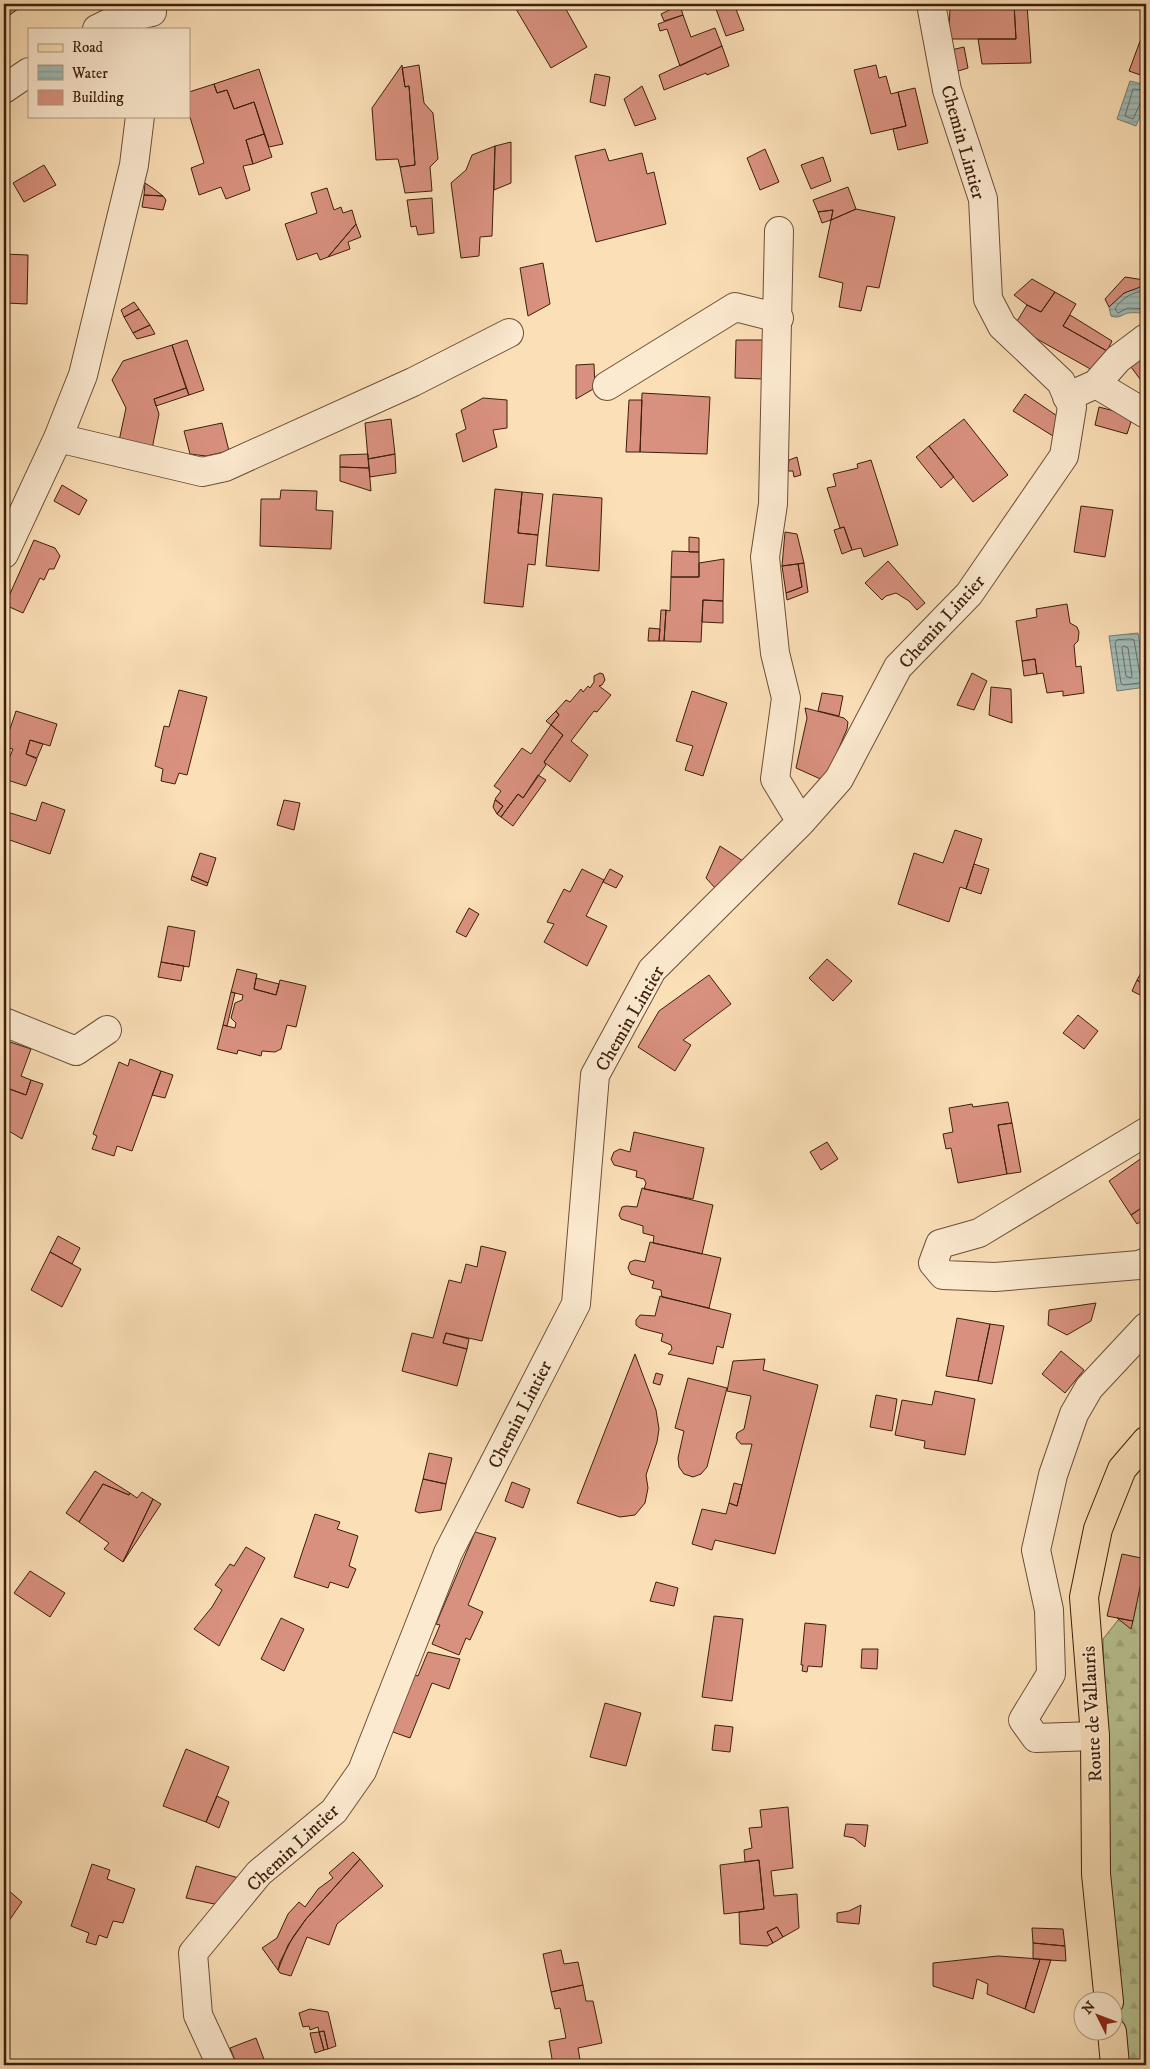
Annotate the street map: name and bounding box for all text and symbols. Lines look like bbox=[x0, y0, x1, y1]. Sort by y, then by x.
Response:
legend bbox=[28, 28, 190, 118]
text: Road bbox=[72, 38, 104, 57]
text: Water bbox=[71, 64, 108, 83]
street label: Chemin Lintier bbox=[935, 83, 990, 202]
text: Building bbox=[72, 88, 124, 107]
street label: Chemin Lintier bbox=[894, 570, 990, 674]
street label: Chemin Lintier bbox=[591, 962, 670, 1076]
street label: Chemin Lintier bbox=[483, 1357, 557, 1472]
street label: Route de Vallauris bbox=[1077, 1645, 1108, 1783]
street label: Chemin Lintier bbox=[242, 1799, 344, 1897]
north arrow bbox=[1072, 1992, 1122, 2042]
text: N bbox=[1079, 1997, 1100, 2018]

